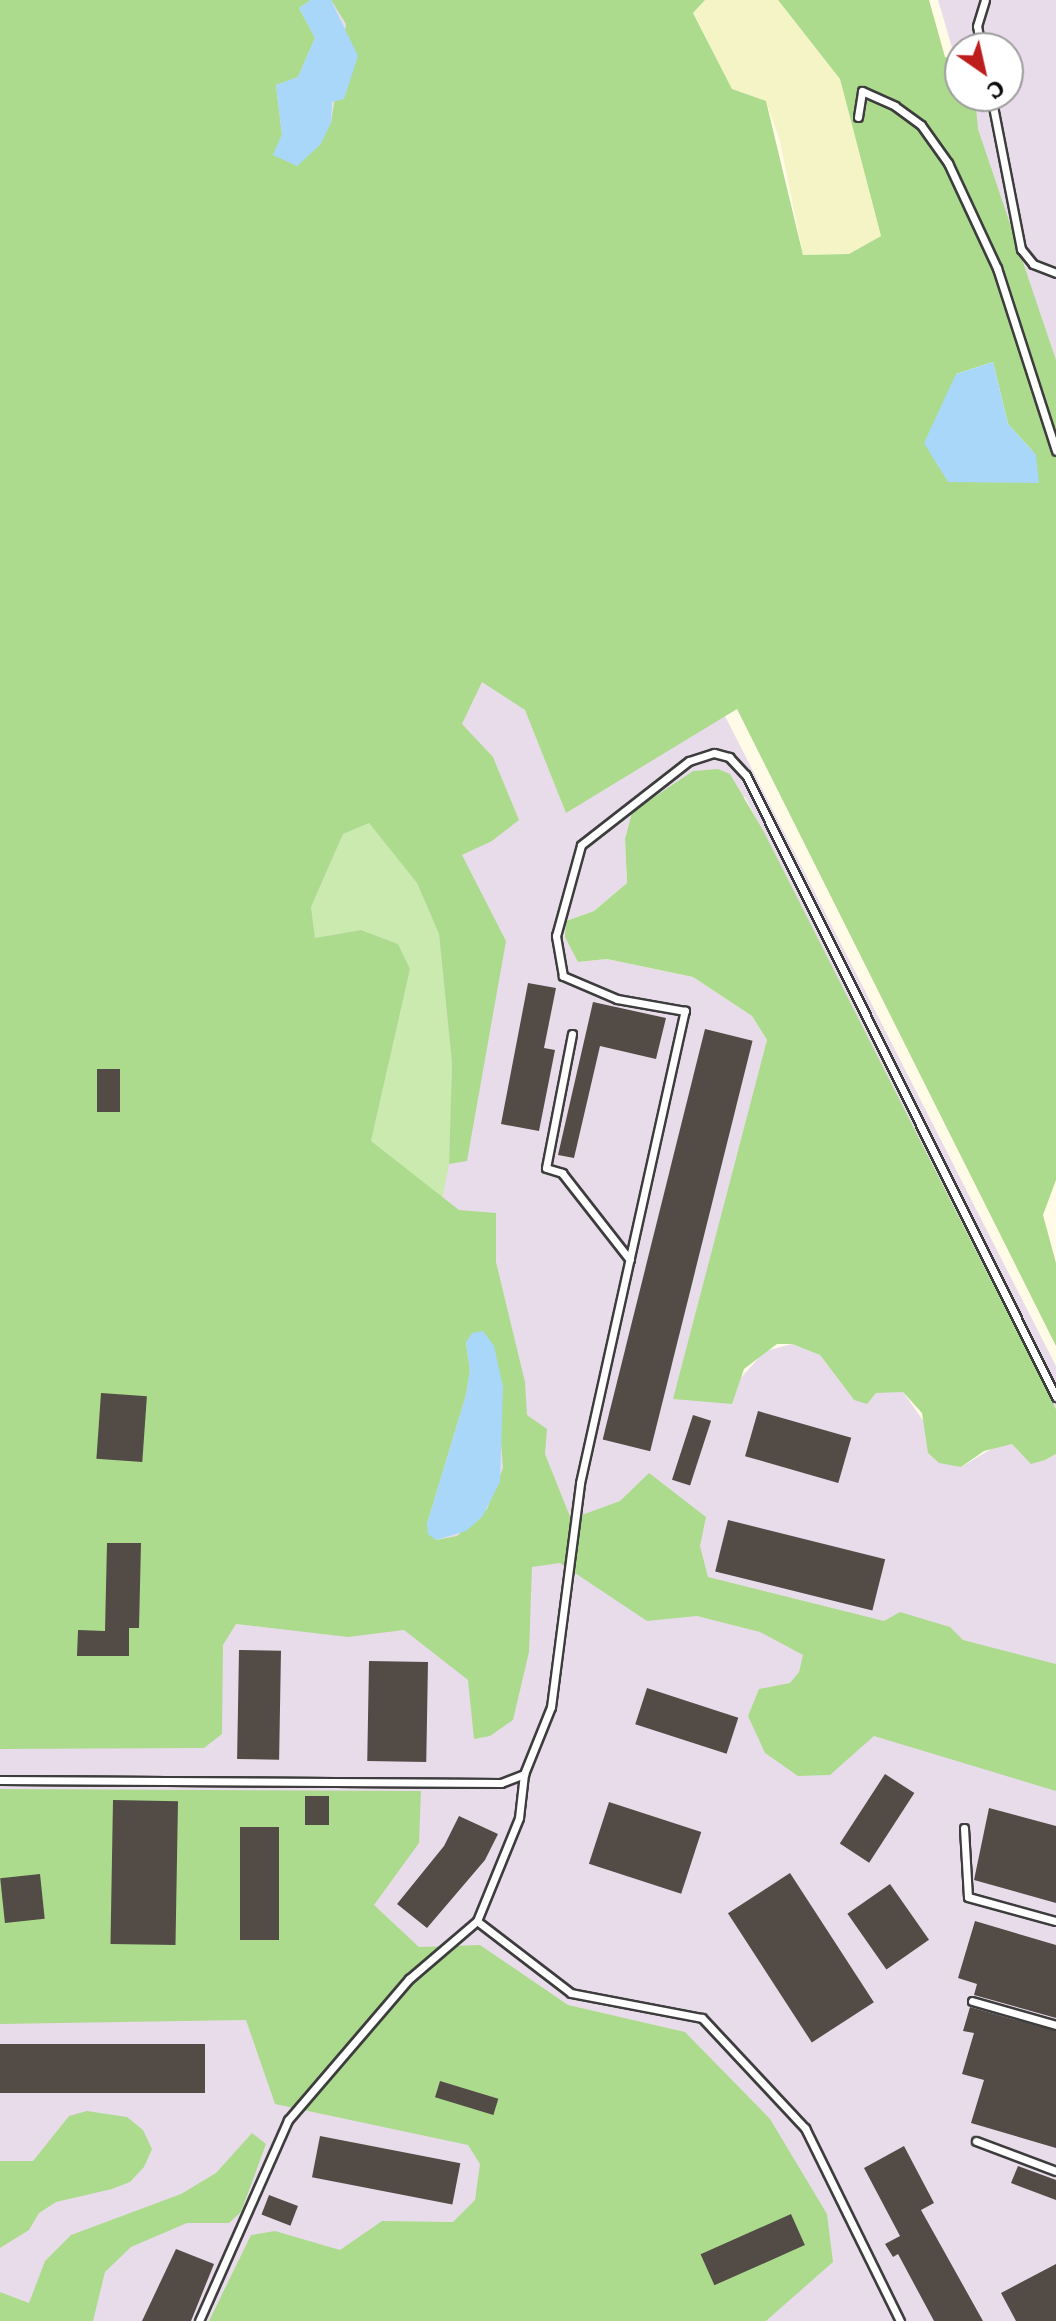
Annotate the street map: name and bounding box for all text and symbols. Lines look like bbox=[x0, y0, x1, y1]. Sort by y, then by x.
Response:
north arrow bbox=[944, 32, 1024, 112]
text: С bbox=[981, 73, 1012, 109]

